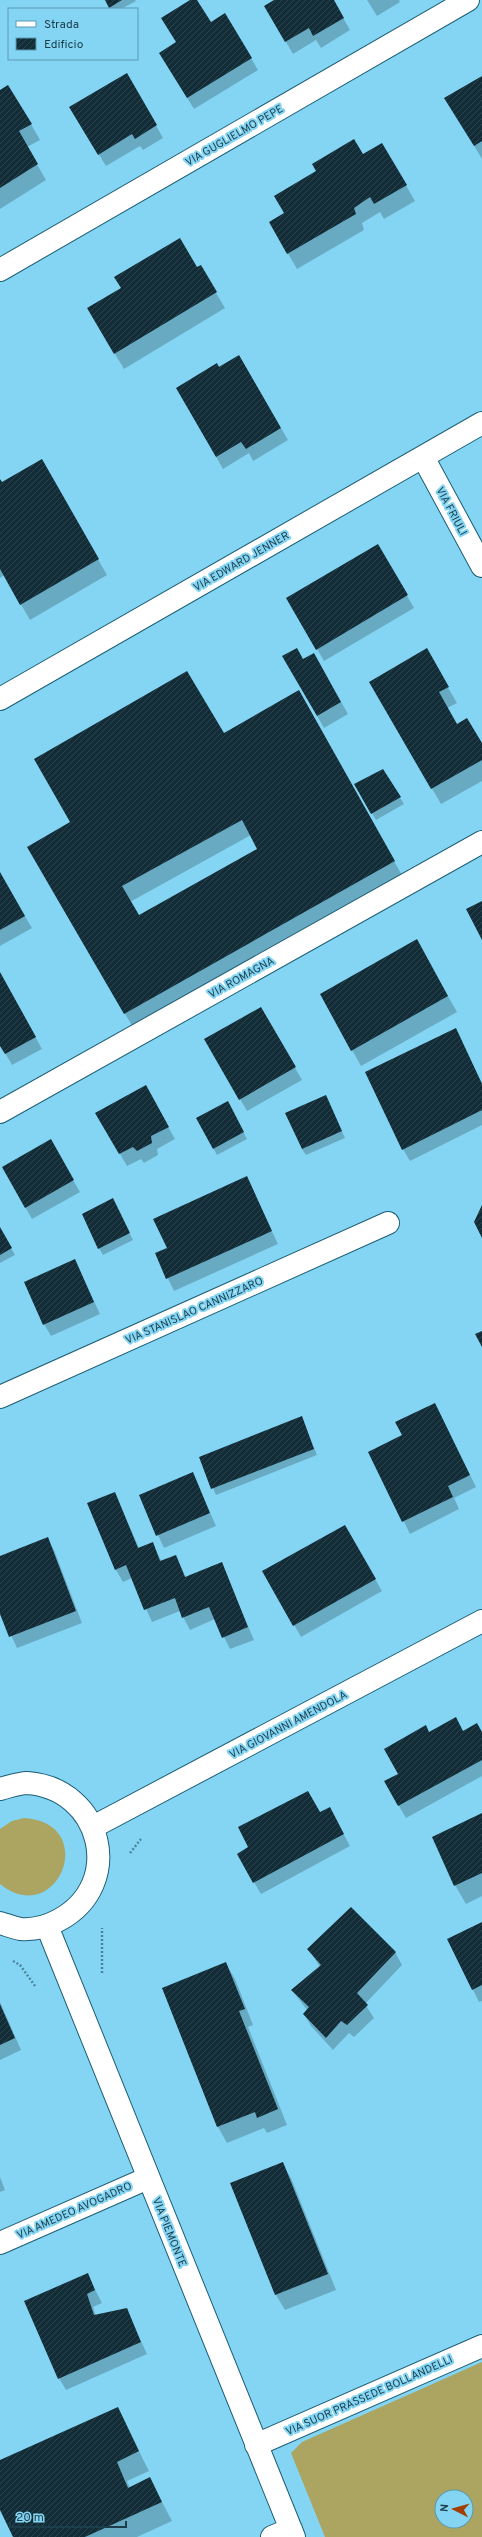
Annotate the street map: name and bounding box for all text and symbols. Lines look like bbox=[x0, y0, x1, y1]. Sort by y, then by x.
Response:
legend bbox=[8, 8, 138, 60]
text: Strada bbox=[44, 17, 79, 33]
text: Edificio bbox=[44, 37, 84, 53]
street label: VIA GUGLIELMO PEPE bbox=[183, 102, 286, 170]
street label: VIA FRIULI bbox=[432, 485, 470, 538]
street label: VIA EDWARD JENNER bbox=[191, 529, 292, 595]
street label: VIA ROMAGNA bbox=[206, 954, 277, 1002]
street label: VIA STANISLAO CANNIZZARO bbox=[123, 1274, 266, 1348]
street label: VIA GIOVANNI AMENDOLA bbox=[227, 1688, 350, 1762]
street label: VIA AMEDEO AVOGADRO bbox=[15, 2179, 134, 2243]
street label: VIA PIEMONTE bbox=[149, 2196, 189, 2269]
street label: VIA SUOR PRASSEDE BOLLANDELLI bbox=[284, 2353, 455, 2439]
north arrow bbox=[434, 2489, 474, 2529]
scale bar bbox=[10, 2503, 126, 2529]
text: N bbox=[438, 2503, 452, 2513]
text: 20 m bbox=[16, 2510, 44, 2526]

